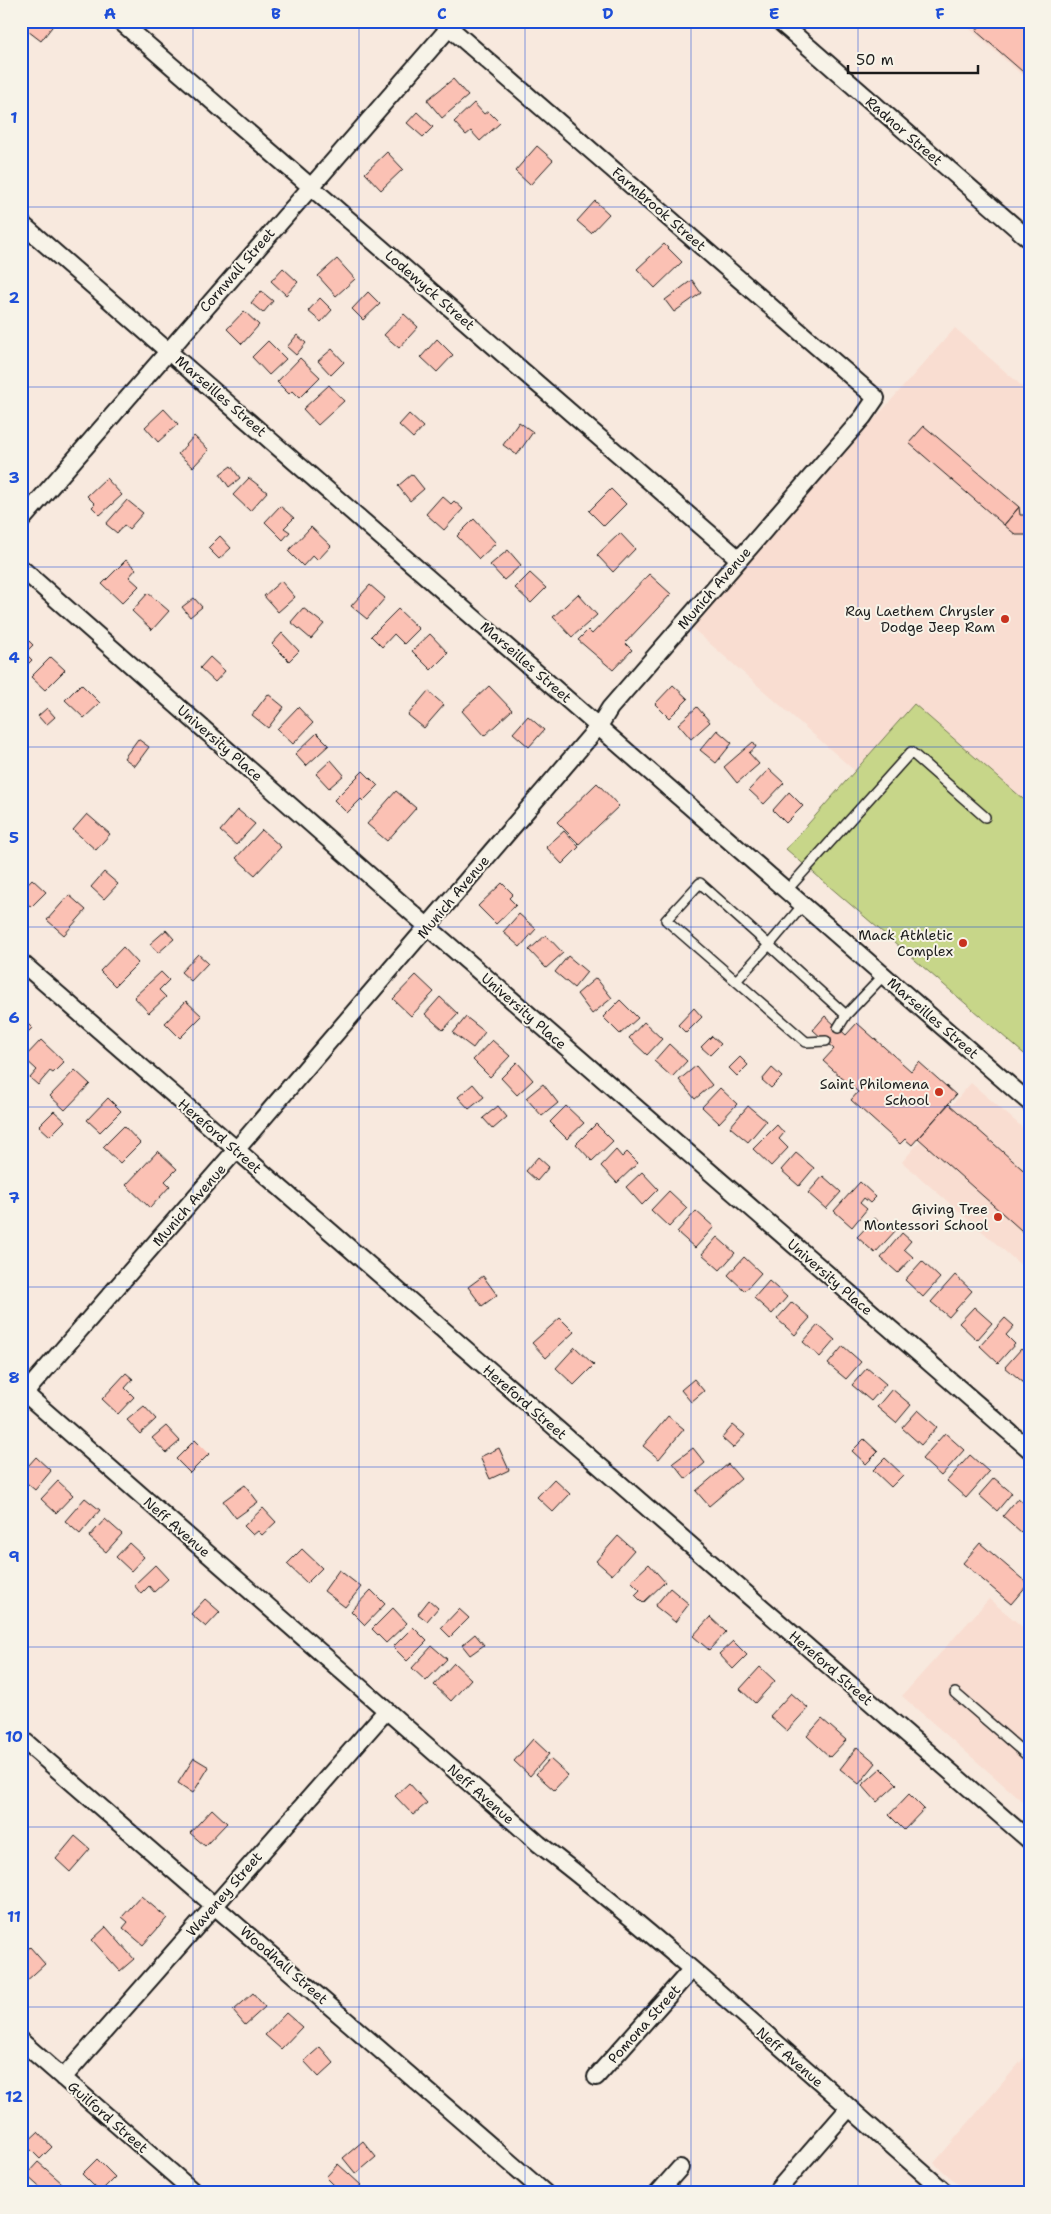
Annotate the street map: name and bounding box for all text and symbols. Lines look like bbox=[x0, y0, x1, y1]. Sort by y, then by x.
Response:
text: A bbox=[104, 3, 116, 24]
text: B bbox=[271, 3, 281, 24]
text: C bbox=[437, 3, 447, 24]
text: D bbox=[602, 3, 614, 24]
text: E bbox=[769, 3, 779, 24]
text: F bbox=[935, 3, 945, 24]
scale bar bbox=[848, 42, 978, 74]
text: 50 m bbox=[856, 50, 894, 70]
street label: Radnor Street bbox=[862, 93, 946, 169]
text: 1 bbox=[10, 107, 18, 128]
street label: Farmbrook Street bbox=[608, 163, 710, 255]
street label: Cornwall Street bbox=[195, 224, 279, 316]
street label: Lodewyck Street bbox=[381, 246, 479, 334]
text: 2 bbox=[8, 287, 20, 308]
street label: Marseilles Street bbox=[172, 351, 270, 441]
text: 3 bbox=[8, 467, 20, 488]
street label: Munich Avenue bbox=[673, 543, 755, 633]
place label: Ray Laethem Chrysler Dodge Jeep Ram bbox=[845, 602, 995, 636]
marker: Ray Laethem Chrysler Dodge Jeep Ram bbox=[999, 613, 1011, 625]
street label: Marseilles Street bbox=[477, 617, 575, 707]
text: 4 bbox=[8, 647, 20, 668]
street label: University Place bbox=[174, 701, 266, 785]
text: 5 bbox=[9, 827, 19, 848]
street label: Munich Avenue bbox=[413, 852, 493, 942]
place label: Mack Athletic Complex bbox=[858, 926, 953, 960]
marker: Mack Athletic Complex bbox=[957, 937, 969, 949]
street label: University Place bbox=[478, 969, 570, 1053]
street label: Marseilles Street bbox=[884, 973, 982, 1063]
text: 6 bbox=[8, 1007, 20, 1028]
place label: Saint Philomena School bbox=[820, 1075, 930, 1109]
marker: Saint Philomena School bbox=[933, 1086, 945, 1098]
street label: Hereford Street bbox=[174, 1095, 266, 1177]
street label: Munich Avenue bbox=[148, 1160, 230, 1250]
text: 7 bbox=[8, 1187, 20, 1208]
place label: Giving Tree Montessori School bbox=[864, 1200, 989, 1234]
marker: Giving Tree Montessori School bbox=[992, 1211, 1004, 1223]
street label: University Place bbox=[784, 1235, 876, 1319]
street label: Hereford Street bbox=[479, 1361, 571, 1443]
text: 8 bbox=[8, 1367, 20, 1388]
street label: Neff Avenue bbox=[140, 1493, 214, 1561]
text: 9 bbox=[8, 1546, 20, 1567]
street label: Hereford Street bbox=[785, 1627, 877, 1709]
text: 10 bbox=[5, 1726, 23, 1747]
street label: Neff Avenue bbox=[444, 1760, 518, 1828]
street label: Waveney Street bbox=[182, 1848, 266, 1940]
text: 11 bbox=[7, 1906, 21, 1927]
street label: Woodhall Street bbox=[236, 1922, 332, 2008]
street label: Pomona Street bbox=[604, 1981, 684, 2067]
street label: Neff Avenue bbox=[753, 2023, 827, 2091]
street label: Guilford Street bbox=[64, 2077, 152, 2157]
text: 12 bbox=[5, 2086, 23, 2107]

